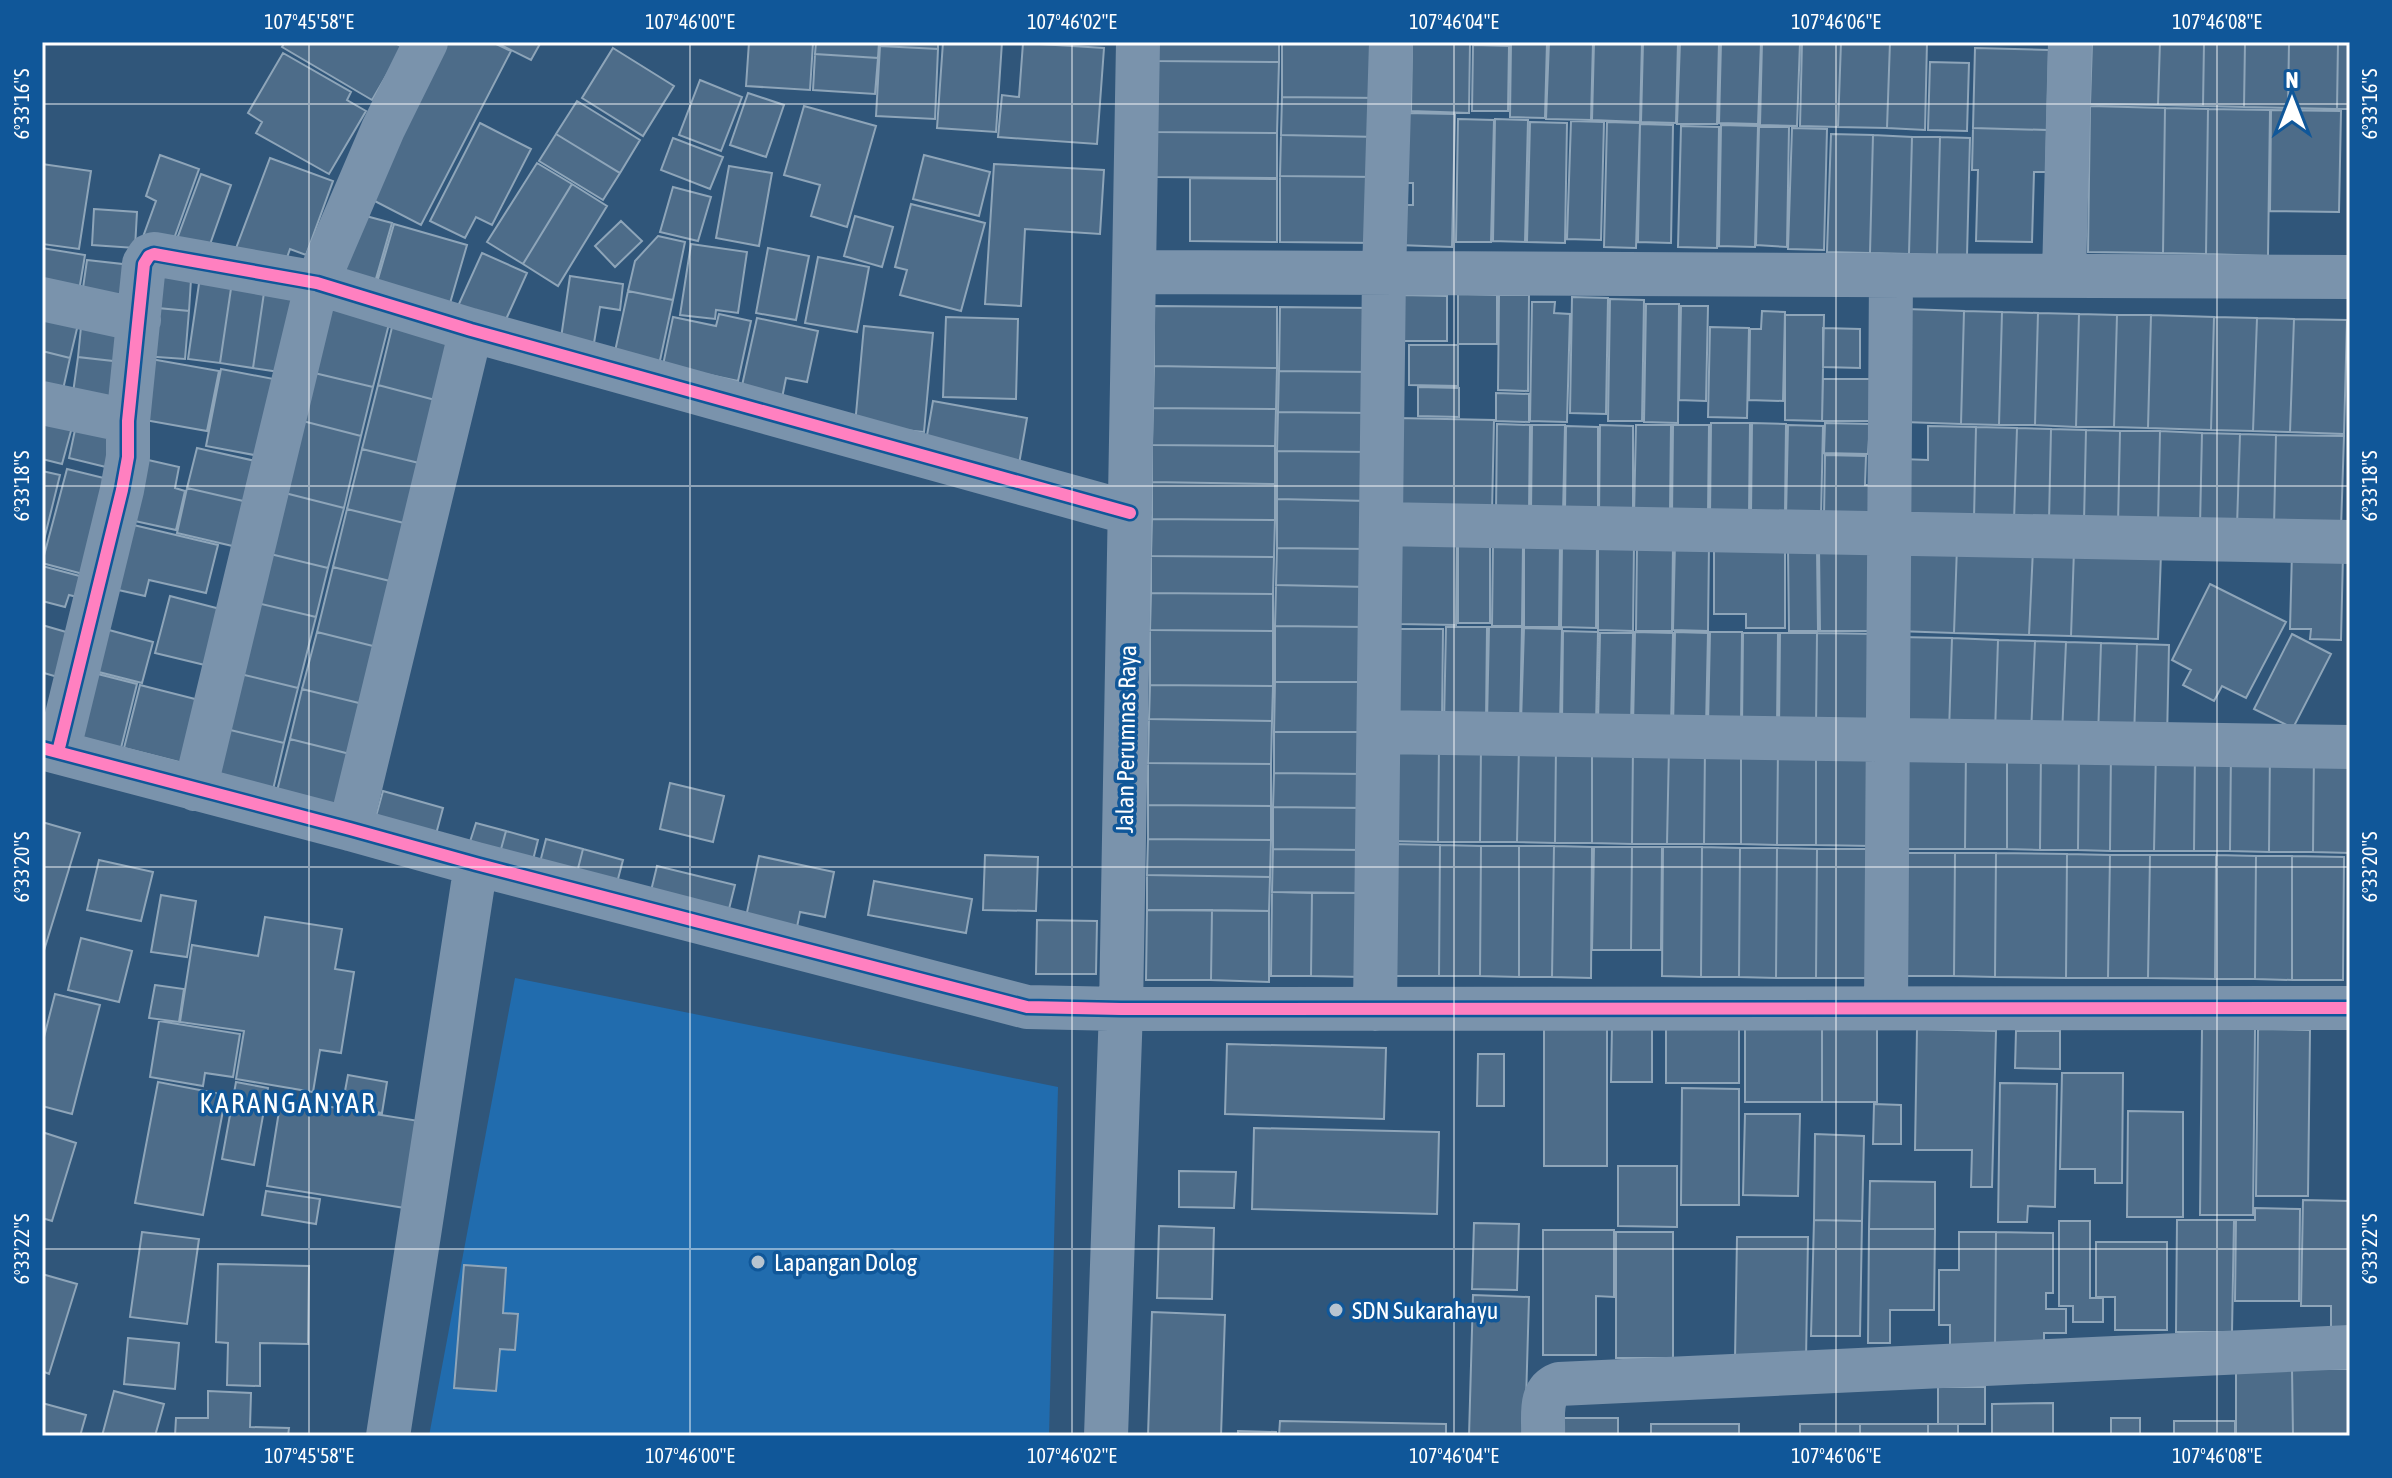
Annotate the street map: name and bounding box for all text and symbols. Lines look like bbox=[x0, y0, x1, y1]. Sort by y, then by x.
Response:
text: 107°45'58"E bbox=[264, 10, 354, 33]
text: 107°46'00"E bbox=[645, 10, 735, 33]
text: 107°46'02"E bbox=[1027, 10, 1117, 33]
text: 107°46'04"E bbox=[1409, 10, 1499, 33]
text: 107°46'06"E bbox=[1791, 10, 1881, 33]
text: 107°46'08"E bbox=[2172, 10, 2262, 33]
north arrow bbox=[2252, 60, 2332, 140]
text: N bbox=[2286, 67, 2298, 93]
text: 6°33'16"S bbox=[10, 69, 33, 139]
text: 6°33'16"S bbox=[2358, 69, 2381, 139]
text: 6°33'18"S bbox=[10, 451, 33, 521]
text: 6°33'18"S bbox=[2358, 451, 2381, 521]
street label: Jalan Perumnas Raya bbox=[1111, 645, 1141, 833]
text: 6°33'20"S bbox=[10, 832, 33, 902]
text: 6°33'20"S bbox=[2358, 832, 2381, 902]
district label: KARANGANYAR bbox=[199, 1087, 377, 1119]
text: 6°33'22"S bbox=[10, 1214, 33, 1284]
text: 6°33'22"S bbox=[2358, 1214, 2381, 1284]
place label: Lapangan Dolog bbox=[774, 1249, 918, 1276]
marker: Lapangan Dolog bbox=[749, 1253, 767, 1271]
place label: SDN Sukarahayu bbox=[1352, 1297, 1498, 1324]
marker: SDN Sukarahayu bbox=[1327, 1301, 1345, 1319]
text: 107°45'58"E bbox=[264, 1444, 354, 1467]
text: 107°46'00"E bbox=[645, 1444, 735, 1467]
text: 107°46'02"E bbox=[1027, 1444, 1117, 1467]
text: 107°46'04"E bbox=[1409, 1444, 1499, 1467]
text: 107°46'06"E bbox=[1791, 1444, 1881, 1467]
text: 107°46'08"E bbox=[2172, 1444, 2262, 1467]

